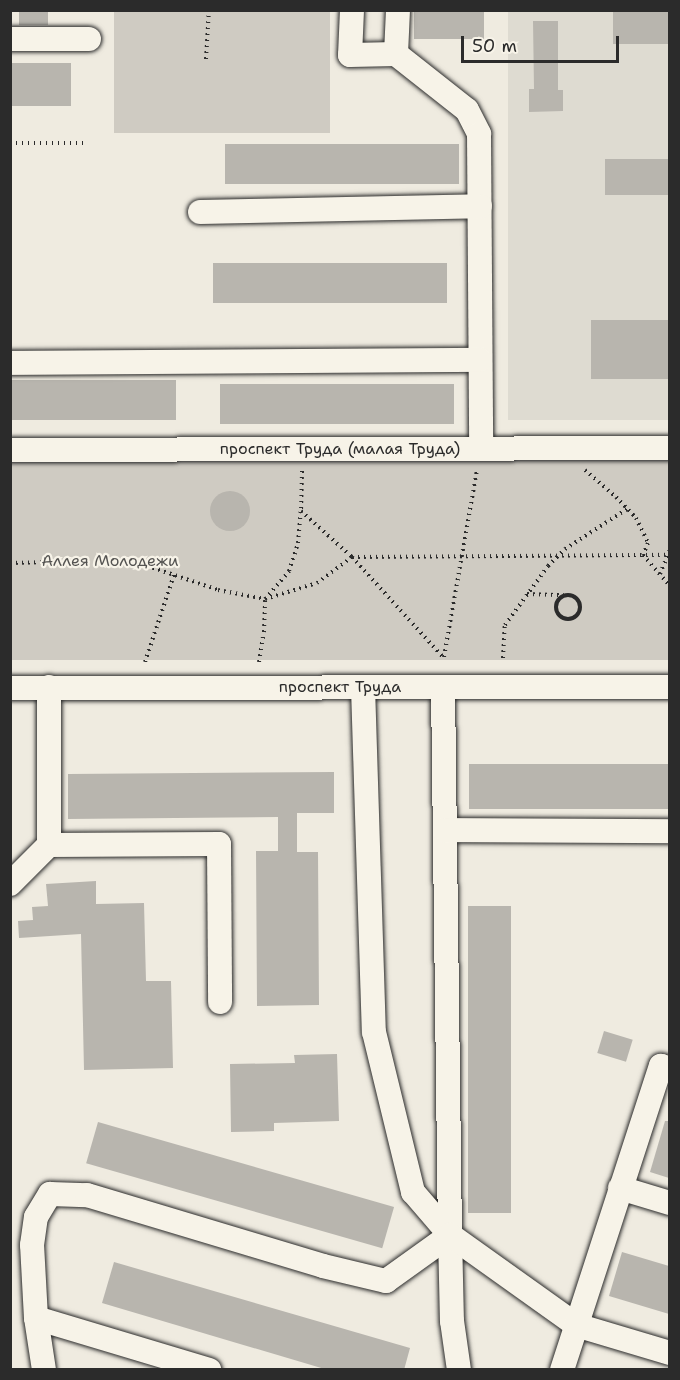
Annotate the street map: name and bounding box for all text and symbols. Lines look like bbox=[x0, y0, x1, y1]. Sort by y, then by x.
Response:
scale bar bbox=[464, 24, 622, 62]
text: 50 m bbox=[472, 34, 517, 58]
street label: проспект Труда (малая Труда) bbox=[220, 439, 460, 459]
park label: Аллея Молодежи bbox=[42, 551, 178, 571]
street label: проспект Труда bbox=[279, 677, 401, 697]

